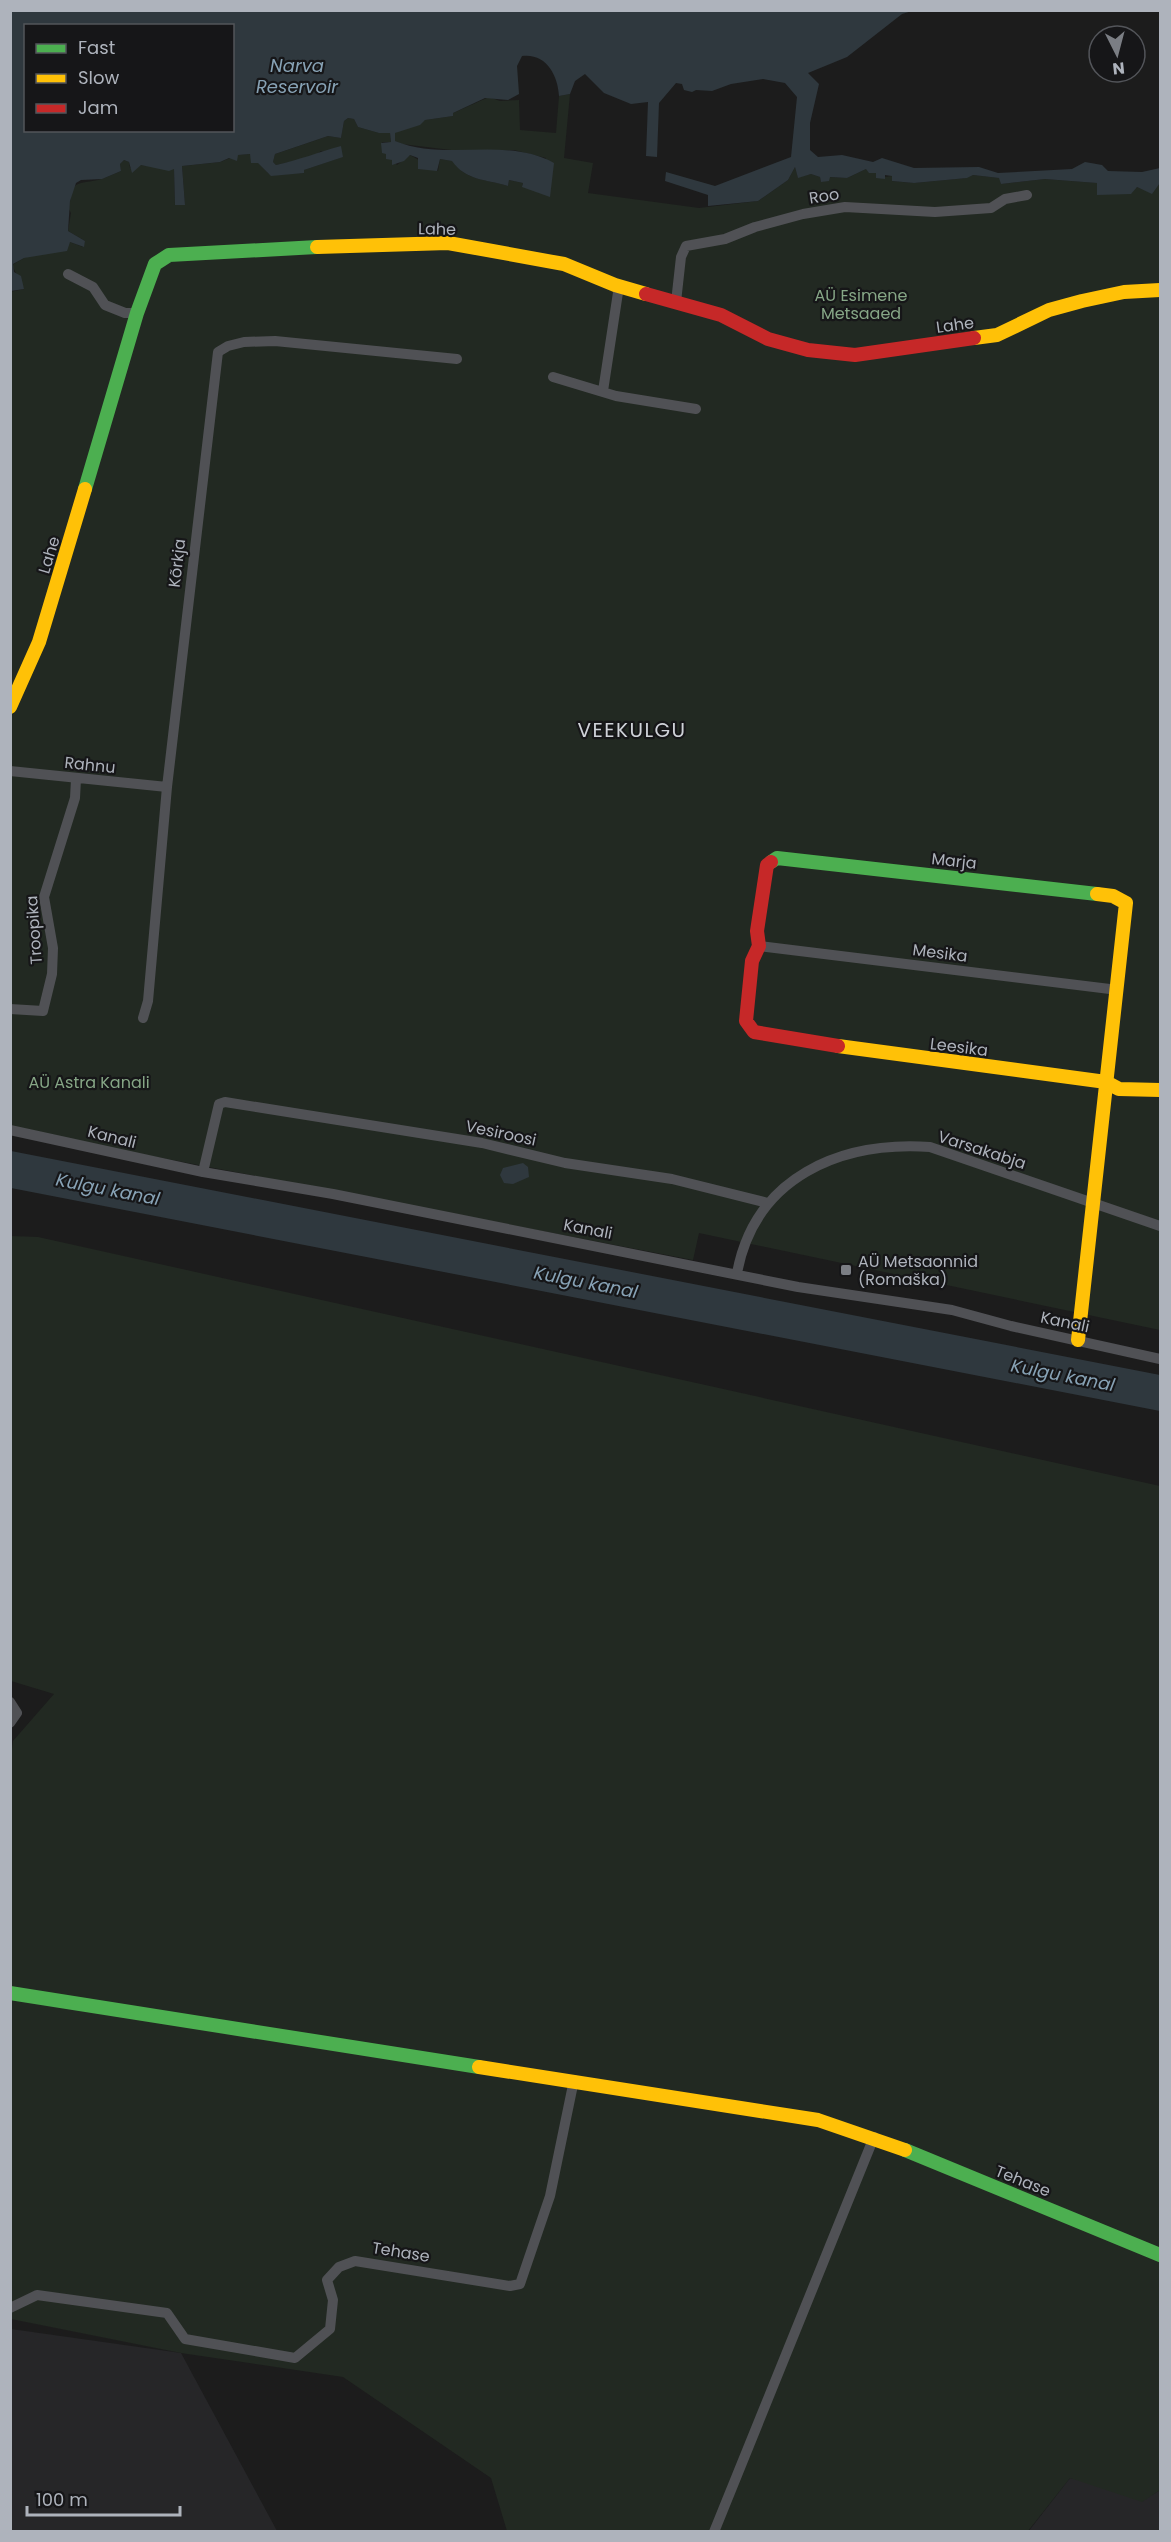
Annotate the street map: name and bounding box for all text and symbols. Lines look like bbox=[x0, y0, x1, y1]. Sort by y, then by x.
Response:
legend bbox=[24, 24, 234, 132]
north arrow bbox=[1087, 24, 1147, 84]
text: Fast bbox=[78, 35, 115, 60]
water label: Narva Reservoir bbox=[256, 53, 339, 99]
text: N bbox=[1111, 56, 1126, 80]
text: Slow bbox=[78, 65, 120, 90]
text: Jam bbox=[78, 95, 118, 120]
street label: Roo bbox=[807, 182, 841, 210]
street label: Lahe bbox=[418, 217, 456, 241]
park label: AÜ Esimene Metsaaed bbox=[815, 284, 908, 325]
street label: Lahe bbox=[935, 311, 975, 339]
street label: Lahe bbox=[32, 533, 66, 576]
street label: Kõrkja bbox=[163, 537, 191, 589]
district label: VEEKULGU bbox=[577, 716, 687, 744]
street label: Rahnu bbox=[63, 751, 117, 779]
street label: Marja bbox=[930, 847, 978, 875]
street label: Troopika bbox=[20, 895, 48, 965]
street label: Mesika bbox=[911, 938, 969, 968]
street label: Leesika bbox=[929, 1032, 989, 1062]
park label: AÜ Astra Kanali bbox=[28, 1071, 150, 1094]
street label: Vesiroosi bbox=[464, 1114, 538, 1152]
street label: Kanali bbox=[85, 1120, 139, 1154]
street label: Varsakabja bbox=[935, 1125, 1029, 1175]
water label: Kulgu kanal bbox=[54, 1167, 163, 1211]
street label: Kanali bbox=[562, 1213, 614, 1245]
place label: AÜ Metsaonnid (Romaška) bbox=[858, 1250, 978, 1291]
water label: Kulgu kanal bbox=[532, 1260, 641, 1304]
marker: AÜ Metsaonnid (Romaška) bbox=[839, 1263, 853, 1277]
street label: Kanali bbox=[1038, 1306, 1092, 1338]
water label: Kulgu kanal bbox=[1009, 1353, 1118, 1397]
street label: Tehase bbox=[992, 2159, 1054, 2203]
street label: Tehase bbox=[371, 2236, 431, 2268]
scale bar bbox=[27, 2479, 180, 2517]
text: 100 m bbox=[36, 2487, 88, 2512]

